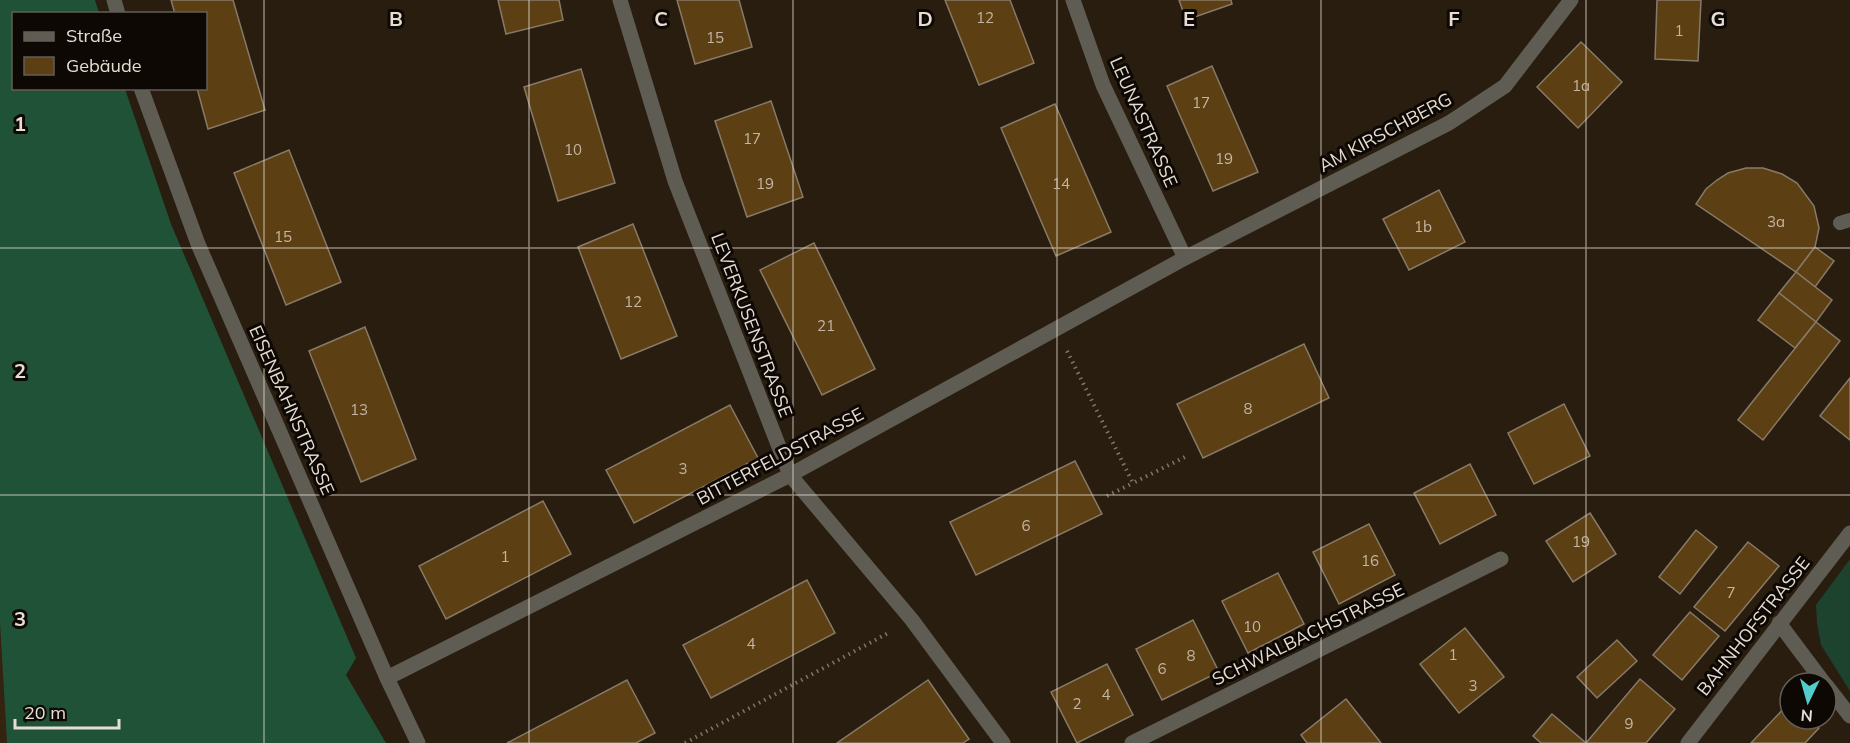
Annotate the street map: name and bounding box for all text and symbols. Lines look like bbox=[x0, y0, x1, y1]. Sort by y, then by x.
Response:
text: B bbox=[389, 6, 403, 31]
text: C bbox=[654, 6, 668, 31]
text: D bbox=[917, 6, 933, 31]
text: E bbox=[1183, 6, 1195, 31]
text: F bbox=[1448, 6, 1460, 31]
text: G bbox=[1711, 6, 1725, 31]
house number: 12 bbox=[976, 8, 994, 27]
legend bbox=[12, 12, 207, 90]
house number: 1 bbox=[1674, 21, 1684, 40]
text: Straße bbox=[66, 24, 122, 47]
house number: 15 bbox=[706, 28, 724, 47]
street label: LEUNASTRASSE bbox=[1105, 53, 1183, 191]
text: Gebäude bbox=[66, 54, 142, 77]
house number: 1a bbox=[1572, 76, 1590, 95]
street label: AM KIRSCHBERG bbox=[1314, 87, 1456, 177]
house number: 17 bbox=[1192, 93, 1210, 112]
text: 1 bbox=[14, 111, 26, 136]
house number: 17 bbox=[743, 129, 761, 148]
house number: 10 bbox=[564, 140, 582, 159]
house number: 19 bbox=[1215, 149, 1233, 168]
house number: 19 bbox=[756, 174, 774, 193]
house number: 14 bbox=[1052, 174, 1070, 193]
house number: 3a bbox=[1767, 212, 1785, 231]
house number: 1b bbox=[1414, 217, 1432, 236]
house number: 15 bbox=[274, 227, 292, 246]
street label: LEVERKUSENSTRASSE bbox=[706, 230, 798, 420]
house number: 12 bbox=[624, 292, 642, 311]
house number: 21 bbox=[817, 316, 835, 335]
street label: EISENBAHNSTRASSE bbox=[244, 322, 340, 498]
text: 2 bbox=[14, 358, 26, 383]
house number: 8 bbox=[1243, 399, 1253, 418]
house number: 13 bbox=[350, 400, 368, 419]
street label: BITTERFELDSTRASSE bbox=[692, 402, 868, 510]
house number: 3 bbox=[678, 459, 688, 478]
house number: 6 bbox=[1021, 516, 1031, 535]
house number: 19 bbox=[1572, 532, 1590, 551]
house number: 1 bbox=[500, 547, 510, 566]
house number: 16 bbox=[1361, 551, 1379, 570]
street label: BAHNHOFSTRASSE bbox=[1692, 552, 1814, 700]
street label: SCHWALBACHSTRASSE bbox=[1208, 577, 1408, 691]
house number: 7 bbox=[1726, 583, 1736, 602]
text: 3 bbox=[14, 606, 26, 631]
house number: 10 bbox=[1243, 617, 1261, 636]
house number: 4 bbox=[746, 634, 756, 653]
house number: 1 bbox=[1448, 645, 1458, 664]
house number: 8 bbox=[1186, 646, 1196, 665]
house number: 6 bbox=[1157, 659, 1167, 678]
north arrow bbox=[1778, 671, 1838, 731]
house number: 3 bbox=[1468, 676, 1478, 695]
house number: 4 bbox=[1101, 685, 1111, 704]
scale bar bbox=[15, 692, 118, 730]
house number: 2 bbox=[1072, 694, 1082, 713]
text: 20 m bbox=[24, 701, 66, 724]
text: N bbox=[1800, 705, 1814, 726]
house number: 9 bbox=[1624, 714, 1634, 733]

